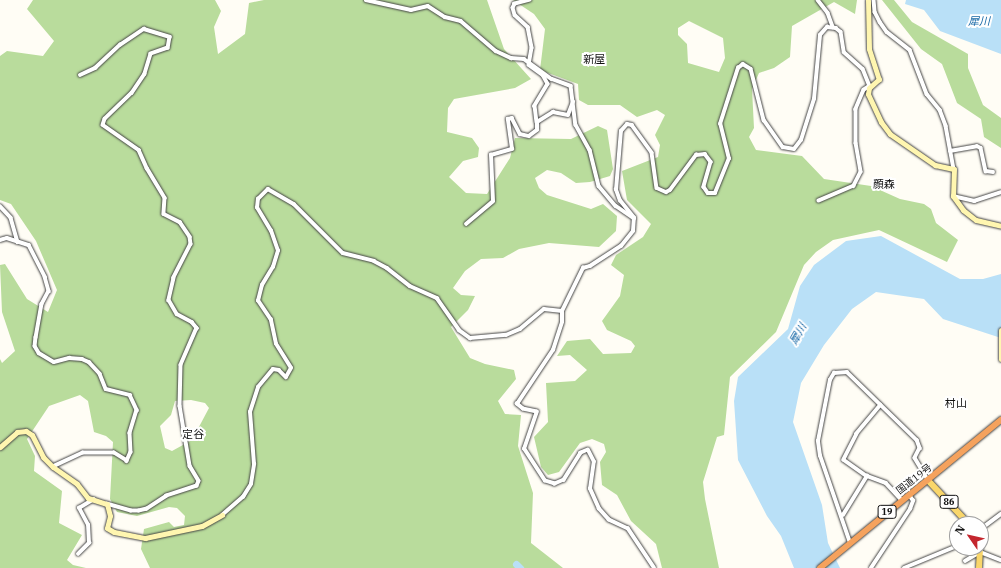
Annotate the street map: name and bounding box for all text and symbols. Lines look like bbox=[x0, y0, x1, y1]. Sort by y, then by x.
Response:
water label: 犀川 bbox=[968, 14, 990, 28]
district label: 新屋 bbox=[583, 52, 605, 66]
district label: 顔森 bbox=[873, 177, 895, 191]
water label: 犀川 bbox=[787, 321, 809, 347]
district label: 村山 bbox=[945, 396, 967, 410]
district label: 定谷 bbox=[182, 427, 204, 441]
street label: 国道19号 bbox=[894, 461, 934, 497]
road number: 86 bbox=[939, 495, 959, 509]
road number: 19 bbox=[877, 505, 897, 519]
north arrow bbox=[949, 516, 989, 556]
text: N bbox=[952, 522, 968, 537]

